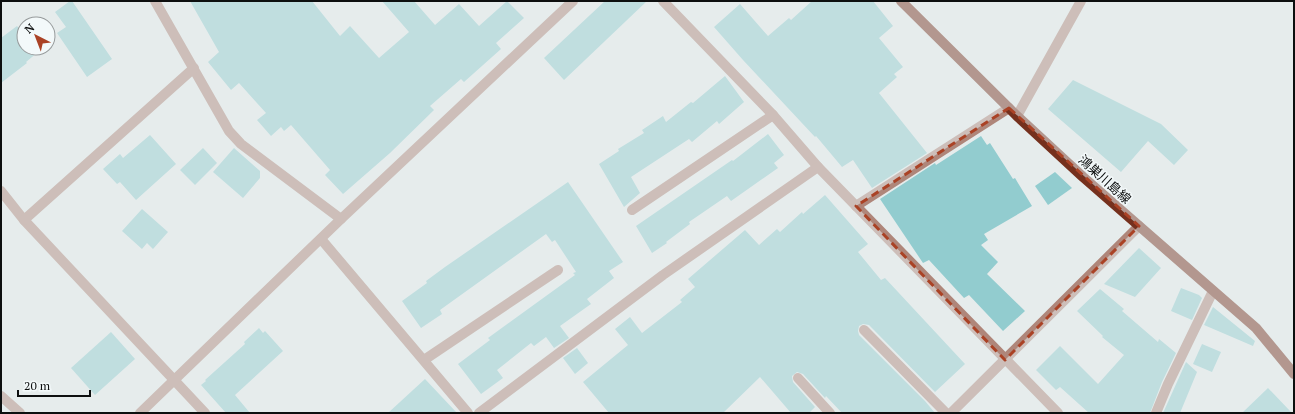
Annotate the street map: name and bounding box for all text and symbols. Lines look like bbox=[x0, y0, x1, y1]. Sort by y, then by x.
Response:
north arrow bbox=[16, 16, 56, 56]
text: N bbox=[22, 20, 38, 37]
street label: 鴻巣川島線 bbox=[1075, 151, 1135, 207]
scale bar bbox=[18, 372, 90, 398]
text: 20 m bbox=[24, 378, 51, 393]

